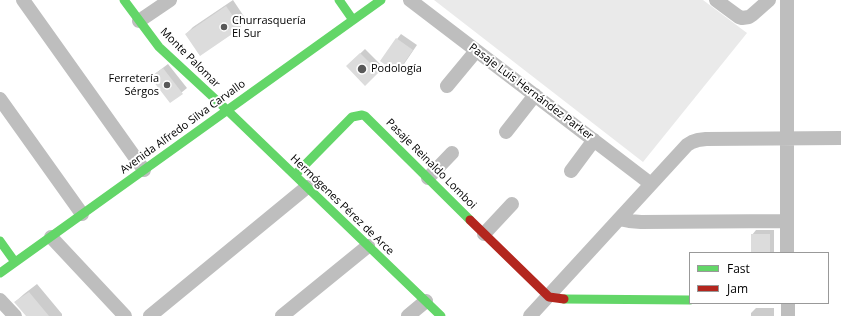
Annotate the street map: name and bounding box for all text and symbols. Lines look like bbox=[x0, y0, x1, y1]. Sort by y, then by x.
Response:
place label: Churrasquería El Sur bbox=[232, 14, 306, 40]
marker: Churrasquería El Sur bbox=[219, 22, 229, 32]
street label: Monte Palomar bbox=[157, 25, 223, 91]
street label: Pasaje Luis Hernández Parker bbox=[466, 41, 596, 143]
place label: Podología bbox=[371, 62, 422, 76]
marker: Podología bbox=[356, 63, 368, 75]
place label: Ferretería Sérgos bbox=[108, 72, 159, 98]
street label: Avenida Alfredo Silva Carvallo bbox=[118, 77, 248, 177]
marker: Ferretería Sérgos bbox=[162, 80, 172, 90]
street label: Pasaje Reinaldo Lomboi bbox=[383, 116, 479, 212]
street label: Hermógenes Pérez de Arce bbox=[287, 152, 397, 258]
legend bbox=[689, 252, 829, 304]
text: Fast bbox=[727, 260, 750, 277]
text: Jam bbox=[727, 280, 748, 297]

